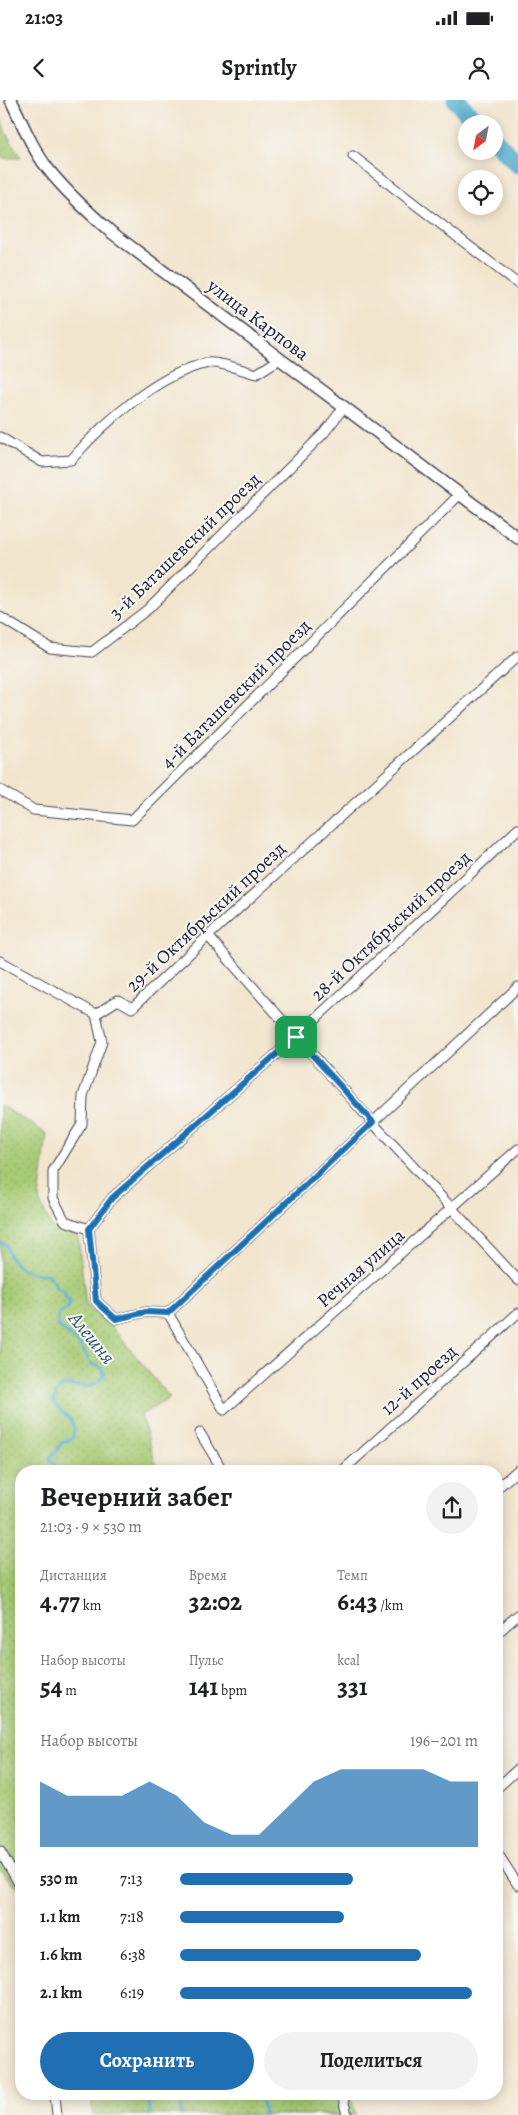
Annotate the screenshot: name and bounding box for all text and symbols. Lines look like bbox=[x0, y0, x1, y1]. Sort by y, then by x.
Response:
text: 21:03 bbox=[25, 5, 63, 31]
text: Sprintly bbox=[222, 53, 296, 83]
icon: back bbox=[25, 54, 53, 82]
icon: person bbox=[465, 54, 493, 82]
north arrow bbox=[458, 115, 502, 160]
map controls bbox=[458, 115, 503, 215]
button: locate bbox=[458, 170, 503, 215]
street label: улица Карпова bbox=[201, 273, 314, 367]
street label: 3-й Баташевский проезд bbox=[104, 467, 266, 625]
street label: 4-й Баташевский проезд bbox=[155, 613, 317, 775]
street label: 29-й Октябрьский проезд bbox=[121, 836, 291, 998]
street label: 28-й Октябрьский проезд bbox=[305, 845, 477, 1007]
pin bbox=[275, 1016, 317, 1058]
icon: arrive bbox=[282, 1023, 310, 1051]
street label: Речная улица bbox=[311, 1222, 411, 1313]
water label: Алешня bbox=[62, 1305, 121, 1370]
street label: 12-й проезд bbox=[375, 1339, 463, 1421]
text: Вечерний забег bbox=[40, 1478, 232, 1516]
button: share bbox=[426, 1482, 478, 1534]
text: 21:03 · 9 × 530 m bbox=[40, 1516, 142, 1538]
text: Дистанция bbox=[40, 1566, 107, 1585]
text: Время bbox=[189, 1566, 227, 1585]
text: Темп bbox=[337, 1566, 368, 1585]
text: 4.77 bbox=[40, 1585, 80, 1619]
text: 32:02 bbox=[189, 1585, 242, 1619]
text: 6:43 bbox=[337, 1585, 377, 1619]
text: km bbox=[80, 1596, 101, 1615]
text: /km bbox=[377, 1596, 403, 1615]
text: Набор высоты bbox=[40, 1651, 126, 1670]
text: Пульс bbox=[189, 1651, 224, 1670]
text: kcal bbox=[337, 1651, 360, 1670]
text: 54 bbox=[40, 1670, 62, 1704]
text: 141 bbox=[189, 1670, 218, 1704]
text: 331 bbox=[337, 1670, 368, 1704]
text: m bbox=[62, 1681, 77, 1700]
text: bpm bbox=[218, 1681, 247, 1700]
text: Набор высоты bbox=[40, 1730, 138, 1752]
text: 196–201 m bbox=[410, 1730, 478, 1752]
text: 530 m bbox=[40, 1868, 78, 1890]
text: 7:13 bbox=[120, 1868, 143, 1890]
text: 1.1 km bbox=[40, 1906, 80, 1928]
text: 7:18 bbox=[120, 1906, 144, 1928]
text: 1.6 km bbox=[40, 1944, 82, 1966]
text: 6:38 bbox=[120, 1944, 146, 1966]
text: 2.1 km bbox=[40, 1982, 82, 2004]
text: 6:19 bbox=[120, 1982, 144, 2004]
button: Сохранить bbox=[40, 2032, 254, 2090]
button: Поделиться bbox=[264, 2032, 478, 2090]

